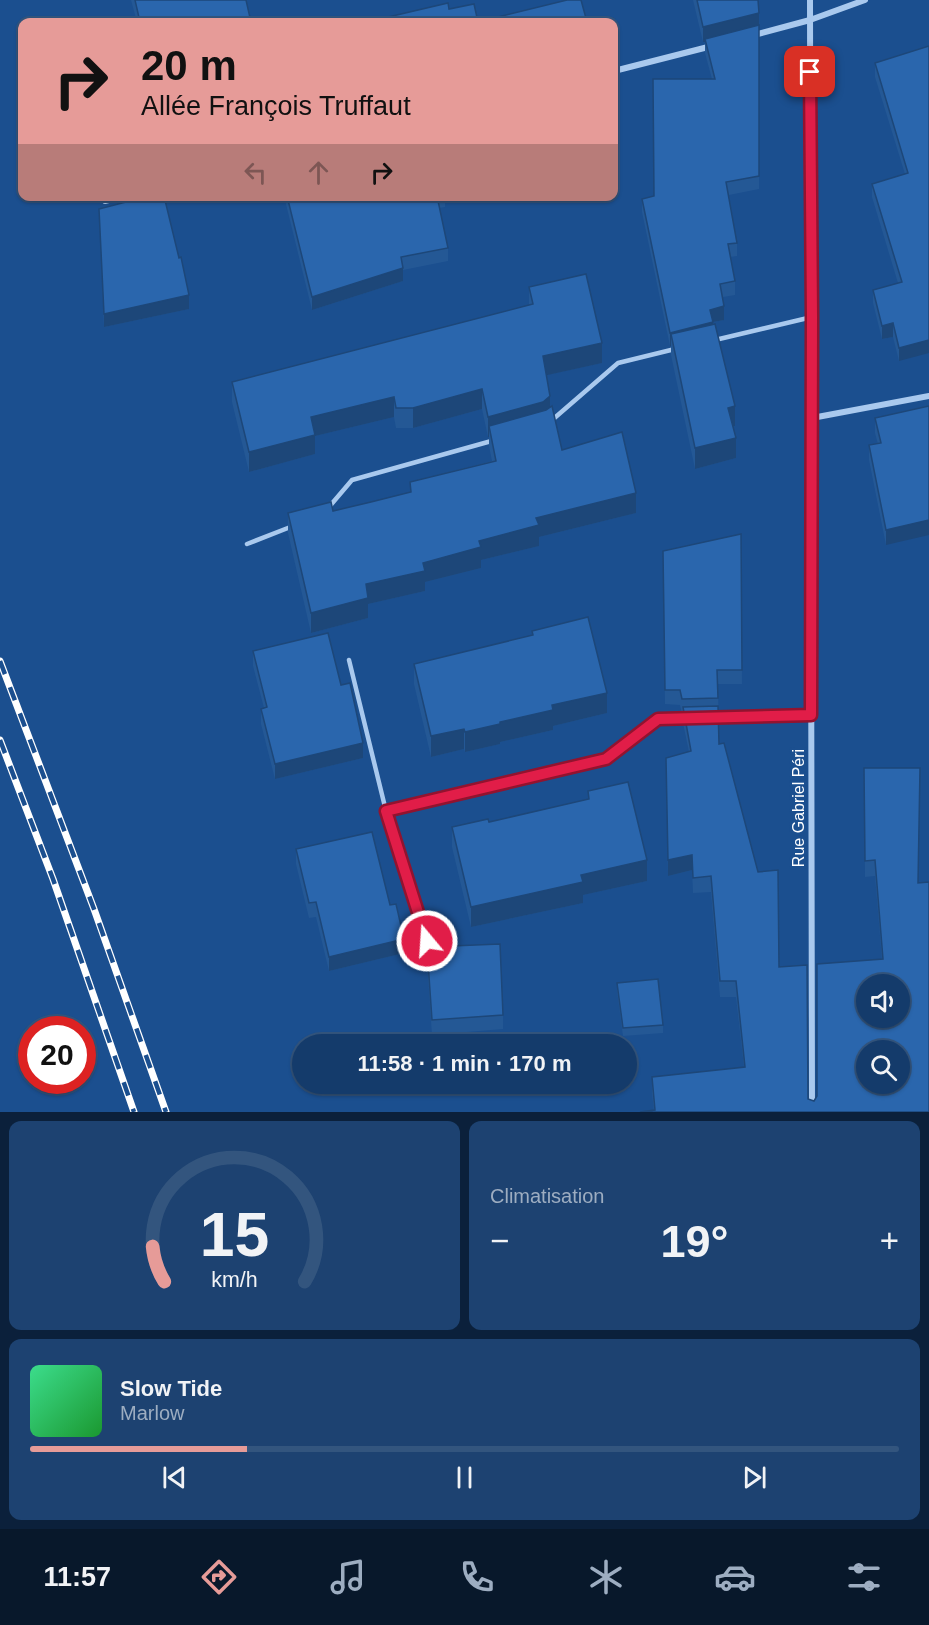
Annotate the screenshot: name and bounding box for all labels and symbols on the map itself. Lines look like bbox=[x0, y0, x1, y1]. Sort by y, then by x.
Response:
pin bbox=[784, 46, 835, 97]
street label: Rue Gabriel Péri bbox=[790, 749, 807, 867]
position arrow bbox=[395, 909, 459, 973]
speed limit sign: 20 bbox=[18, 1016, 96, 1094]

